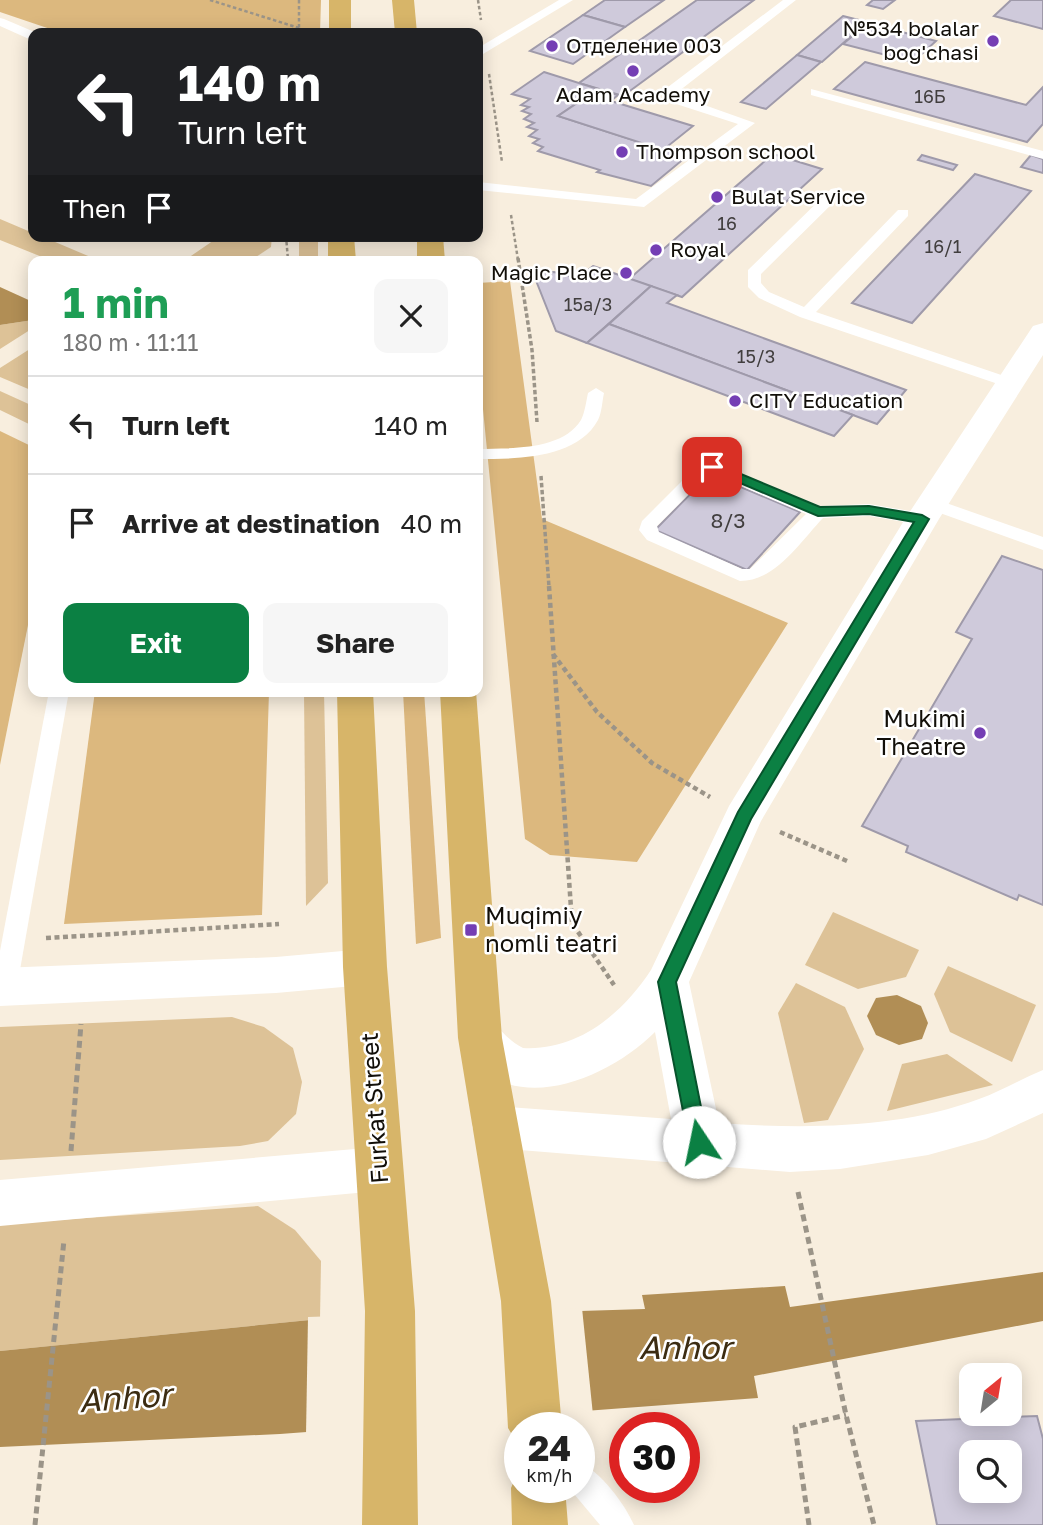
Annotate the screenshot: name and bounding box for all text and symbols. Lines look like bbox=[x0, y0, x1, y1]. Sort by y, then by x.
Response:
place label: №534 bolalar bog'chasi bbox=[843, 15, 979, 65]
place label: Отделение 003 bbox=[566, 32, 722, 58]
marker: №534 bolalar bog'chasi bbox=[985, 33, 1001, 49]
marker: Отделение 003 bbox=[544, 38, 560, 54]
text: 140 m bbox=[178, 53, 321, 112]
icon: left bbox=[63, 56, 154, 147]
marker: Adam Academy bbox=[625, 63, 641, 79]
place label: Adam Academy bbox=[556, 81, 711, 107]
house number: 16Б bbox=[914, 85, 946, 107]
text: Turn left bbox=[178, 113, 307, 151]
place label: Thompson school bbox=[636, 138, 815, 164]
marker: Thompson school bbox=[614, 144, 630, 160]
place label: Bulat Service bbox=[731, 183, 865, 209]
icon: arrive bbox=[140, 189, 178, 227]
marker: Bulat Service bbox=[709, 189, 725, 205]
text: Then bbox=[63, 193, 126, 224]
house number: 16 bbox=[717, 212, 737, 234]
house number: 16/1 bbox=[925, 235, 962, 257]
place label: Royal bbox=[670, 236, 726, 262]
marker: Royal bbox=[648, 242, 664, 258]
place label: Magic Place bbox=[491, 259, 612, 285]
marker: Magic Place bbox=[618, 265, 634, 281]
text: 1 min bbox=[63, 277, 169, 327]
button: close bbox=[374, 279, 448, 353]
house number: 15a/3 bbox=[564, 293, 612, 315]
text: 180 m · 11:11 bbox=[63, 328, 198, 356]
house number: 15/3 bbox=[737, 345, 775, 367]
place label: CITY Education bbox=[749, 387, 903, 413]
marker: CITY Education bbox=[727, 393, 743, 409]
icon: left bbox=[63, 406, 101, 444]
text: Turn left bbox=[122, 410, 230, 441]
text: 140 m bbox=[374, 410, 448, 441]
pin bbox=[682, 437, 742, 497]
icon: arrive bbox=[693, 448, 731, 486]
icon: arrive bbox=[63, 504, 101, 542]
house number: 8/3 bbox=[710, 507, 746, 533]
text: Arrive at destination bbox=[122, 508, 380, 539]
text: 40 m bbox=[401, 508, 462, 539]
button: Exit bbox=[63, 603, 249, 683]
button: Share bbox=[263, 603, 448, 683]
place label: Mukimi Theatre bbox=[876, 703, 966, 760]
marker: Mukimi Theatre bbox=[972, 725, 988, 741]
place label: Muqimiy nomli teatri bbox=[485, 900, 618, 957]
marker: Muqimiy nomli teatri bbox=[463, 922, 479, 938]
street label: Furkat Street bbox=[354, 1032, 393, 1185]
position arrow bbox=[662, 1105, 736, 1179]
water label: Anhor bbox=[639, 1328, 736, 1366]
north arrow bbox=[959, 1363, 1022, 1426]
map controls bbox=[959, 1363, 1022, 1503]
water label: Anhor bbox=[77, 1375, 177, 1419]
speed limit sign: 30 bbox=[609, 1412, 700, 1503]
text: 24 bbox=[528, 1427, 571, 1469]
button: search bbox=[959, 1440, 1022, 1503]
text: km/h bbox=[527, 1464, 572, 1486]

